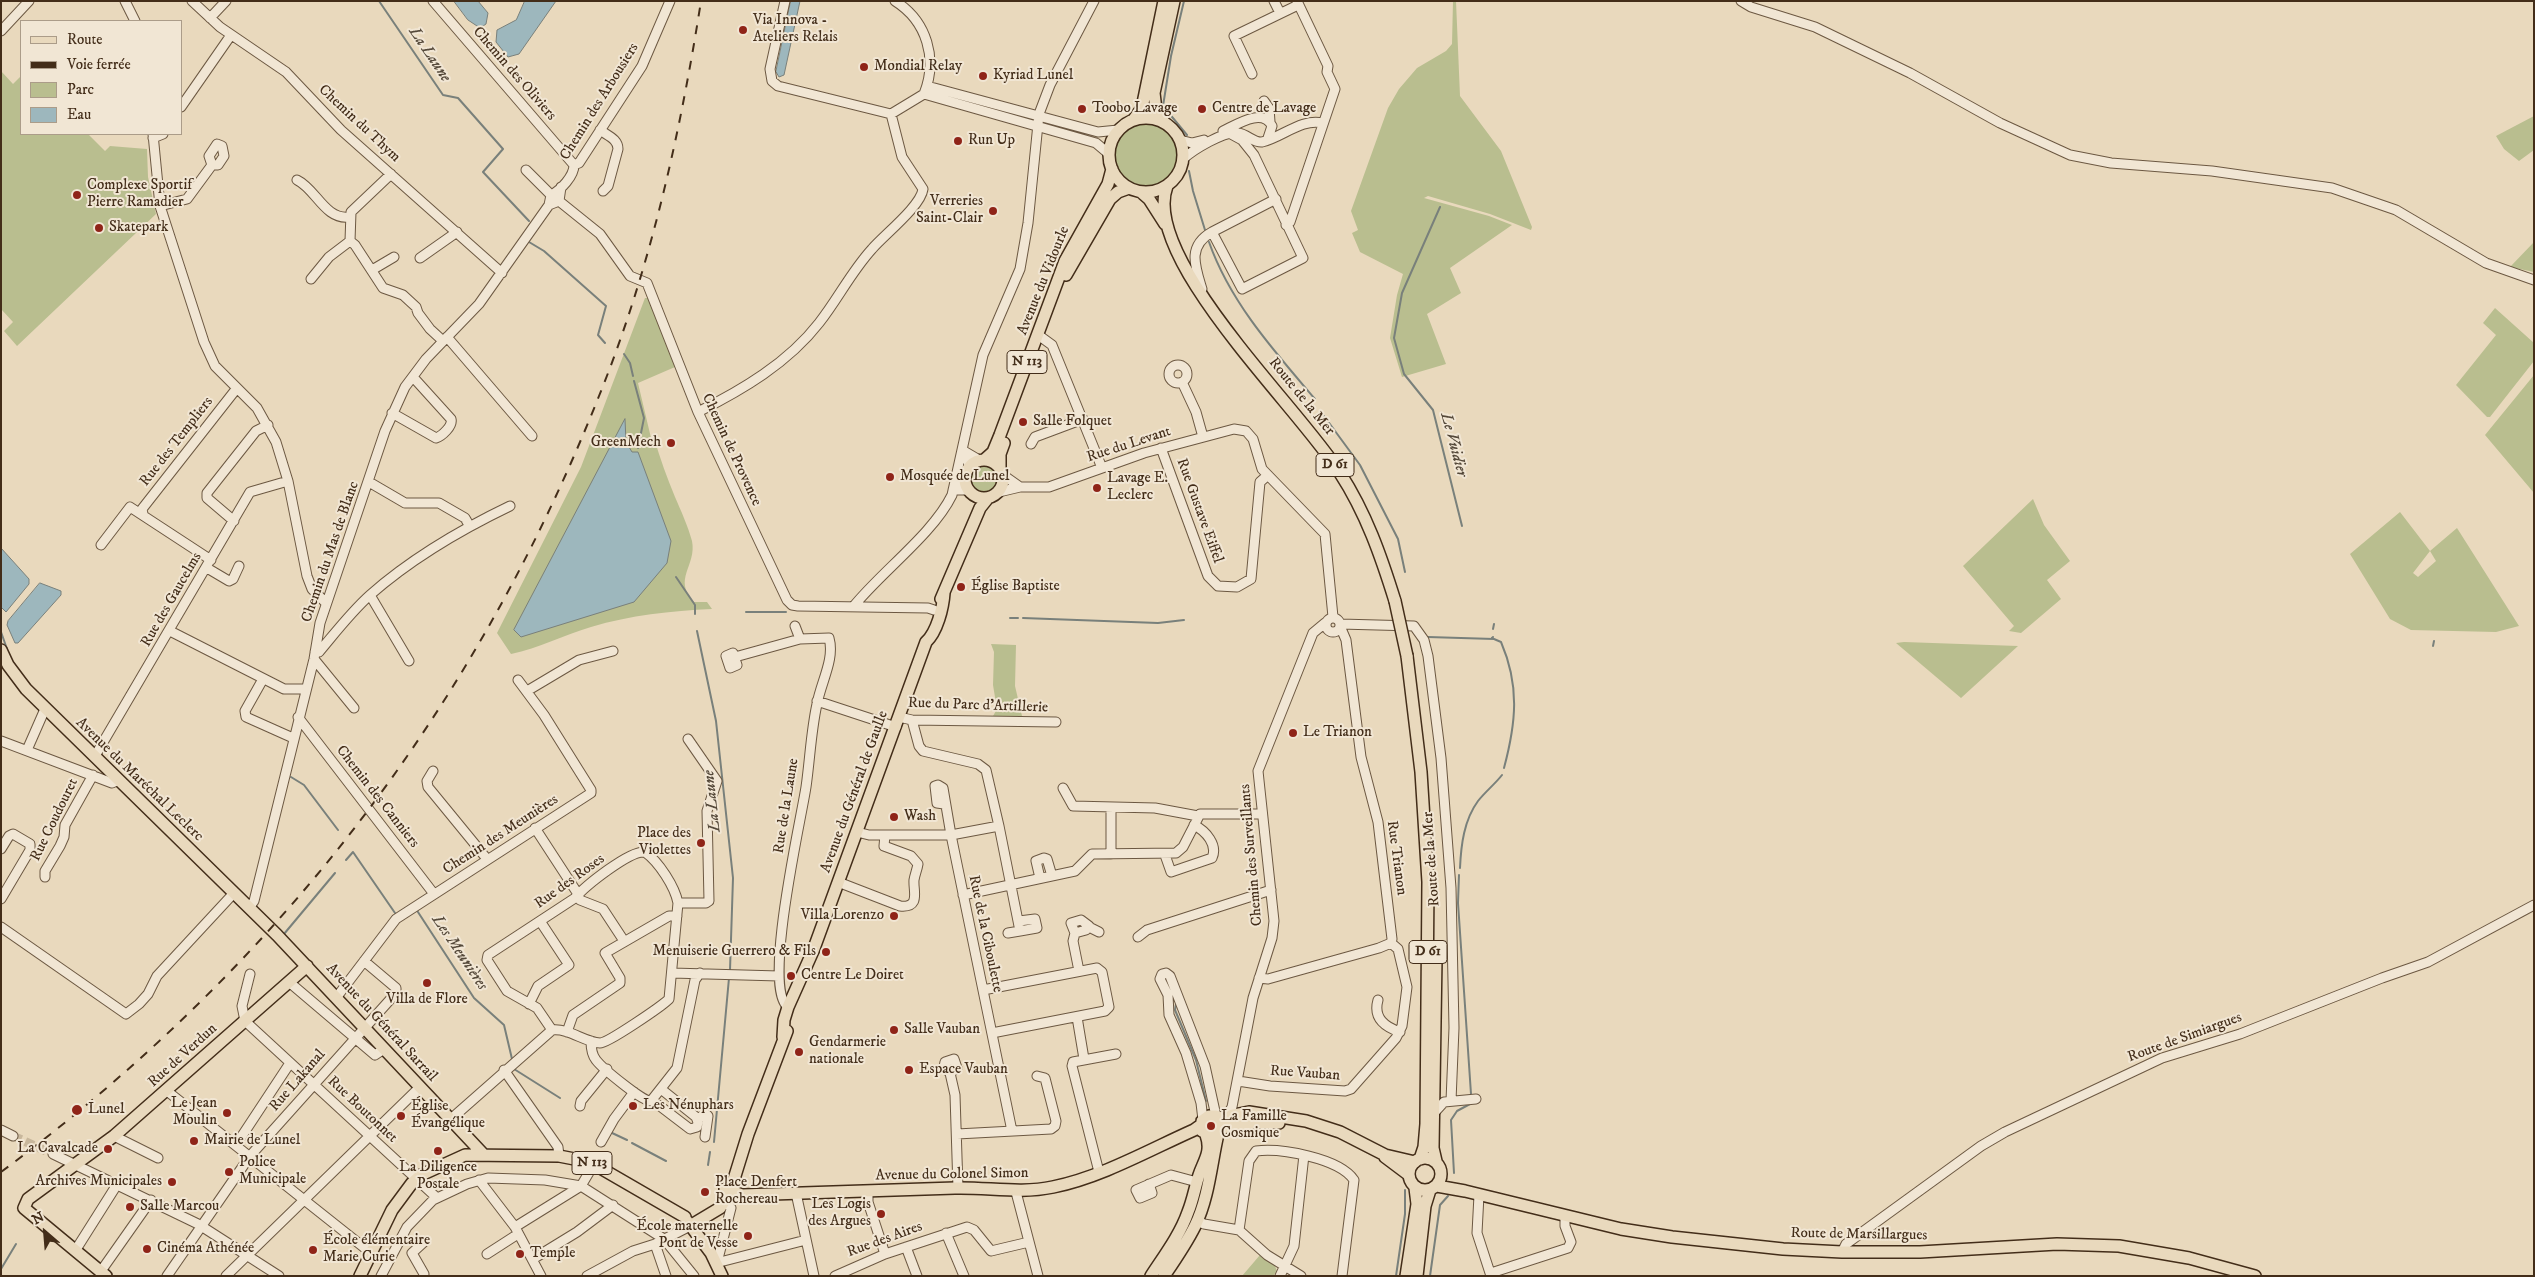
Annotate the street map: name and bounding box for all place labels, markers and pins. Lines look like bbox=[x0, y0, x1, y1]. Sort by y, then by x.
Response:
place label: Via Innova - Ateliers Relais bbox=[753, 12, 838, 47]
marker: Via Innova - Ateliers Relais bbox=[737, 24, 749, 36]
place label: Mondial Relay bbox=[874, 58, 962, 76]
marker: Mondial Relay bbox=[858, 61, 870, 73]
place label: Kyriad Lunel bbox=[993, 67, 1073, 85]
marker: Kyriad Lunel bbox=[977, 70, 989, 82]
place label: Toobo Lavage bbox=[1092, 100, 1178, 118]
place label: Centre de Lavage bbox=[1212, 100, 1316, 118]
marker: Toobo Lavage bbox=[1076, 103, 1088, 115]
marker: Centre de Lavage bbox=[1196, 103, 1208, 115]
place label: Run Up bbox=[968, 132, 1015, 150]
marker: Run Up bbox=[952, 135, 964, 147]
place label: Complexe Sportif Pierre Ramadier bbox=[87, 177, 192, 212]
marker: Complexe Sportif Pierre Ramadier bbox=[71, 189, 83, 201]
place label: Verreries Saint-Clair bbox=[916, 193, 983, 228]
marker: Verreries Saint-Clair bbox=[987, 205, 999, 217]
place label: Skatepark bbox=[109, 219, 169, 237]
marker: Skatepark bbox=[93, 222, 105, 234]
place label: Salle Folquet bbox=[1033, 413, 1112, 431]
marker: Salle Folquet bbox=[1017, 416, 1029, 428]
place label: GreenMech bbox=[591, 434, 661, 452]
marker: GreenMech bbox=[665, 437, 677, 449]
place label: Mosquée de Lunel bbox=[900, 468, 1010, 486]
place label: Lavage E. Leclerc bbox=[1107, 470, 1168, 505]
marker: Mosquée de Lunel bbox=[884, 471, 896, 483]
marker: Lavage E. Leclerc bbox=[1091, 482, 1103, 494]
place label: Église Baptiste bbox=[971, 578, 1060, 596]
marker: Église Baptiste bbox=[955, 581, 967, 593]
place label: Le Trianon bbox=[1303, 724, 1372, 742]
marker: Le Trianon bbox=[1287, 727, 1299, 739]
place label: Wash bbox=[904, 808, 936, 826]
marker: Wash bbox=[888, 811, 900, 823]
place label: Place des Violettes bbox=[637, 825, 691, 860]
marker: Place des Violettes bbox=[695, 837, 707, 849]
place label: Villa Lorenzo bbox=[801, 907, 884, 925]
marker: Villa Lorenzo bbox=[888, 910, 900, 922]
place label: Menuiserie Guerrero & Fils bbox=[653, 943, 816, 961]
marker: Menuiserie Guerrero & Fils bbox=[820, 946, 832, 958]
place label: Centre Le Doiret bbox=[801, 967, 904, 985]
marker: Centre Le Doiret bbox=[785, 970, 797, 982]
marker: Villa de Flore bbox=[421, 977, 433, 989]
place label: Villa de Flore bbox=[386, 991, 468, 1009]
place label: Salle Vauban bbox=[904, 1021, 980, 1039]
marker: Salle Vauban bbox=[888, 1024, 900, 1036]
place label: Gendarmerie nationale bbox=[809, 1034, 886, 1069]
marker: Gendarmerie nationale bbox=[793, 1046, 805, 1058]
place label: Espace Vauban bbox=[919, 1061, 1008, 1079]
marker: Espace Vauban bbox=[903, 1064, 915, 1076]
place label: Le Jean Moulin bbox=[171, 1095, 217, 1130]
place label: Les Nénuphars bbox=[643, 1097, 734, 1115]
place label: Église Évangélique bbox=[411, 1098, 485, 1133]
marker: Les Nénuphars bbox=[627, 1100, 639, 1112]
place label: Lunel bbox=[88, 1101, 125, 1119]
marker: Lunel bbox=[70, 1103, 84, 1117]
marker: Le Jean Moulin bbox=[221, 1107, 233, 1119]
place label: La Famille Cosmique bbox=[1221, 1108, 1287, 1143]
marker: Église Évangélique bbox=[395, 1110, 407, 1122]
marker: La Famille Cosmique bbox=[1205, 1120, 1217, 1132]
place label: Mairie de Lunel bbox=[204, 1132, 300, 1150]
marker: Mairie de Lunel bbox=[188, 1135, 200, 1147]
place label: La Cavalcade bbox=[17, 1140, 98, 1158]
marker: La Cavalcade bbox=[102, 1143, 114, 1155]
marker: La Diligence Postale bbox=[432, 1145, 444, 1157]
place label: Police Municipale bbox=[239, 1154, 306, 1189]
place label: La Diligence Postale bbox=[399, 1159, 477, 1194]
marker: Police Municipale bbox=[223, 1166, 235, 1178]
place label: Archives Municipales bbox=[35, 1173, 162, 1191]
place label: Place Denfert Rochereau bbox=[715, 1174, 797, 1209]
marker: Archives Municipales bbox=[166, 1176, 178, 1188]
marker: Place Denfert Rochereau bbox=[699, 1186, 711, 1198]
place label: Les Logis des Argues bbox=[808, 1196, 871, 1231]
place label: Salle Marcou bbox=[140, 1198, 219, 1216]
marker: Salle Marcou bbox=[124, 1201, 136, 1213]
marker: Les Logis des Argues bbox=[875, 1208, 887, 1220]
place label: École maternelle Pont de Vesse bbox=[636, 1218, 738, 1253]
marker: École maternelle Pont de Vesse bbox=[742, 1230, 754, 1242]
place label: École élémentaire Marie Curie bbox=[323, 1232, 430, 1267]
place label: Cinéma Athénée bbox=[157, 1240, 254, 1258]
marker: Cinéma Athénée bbox=[141, 1243, 153, 1255]
marker: École élémentaire Marie Curie bbox=[307, 1244, 319, 1256]
place label: Temple bbox=[530, 1245, 575, 1263]
marker: Temple bbox=[514, 1248, 526, 1260]

